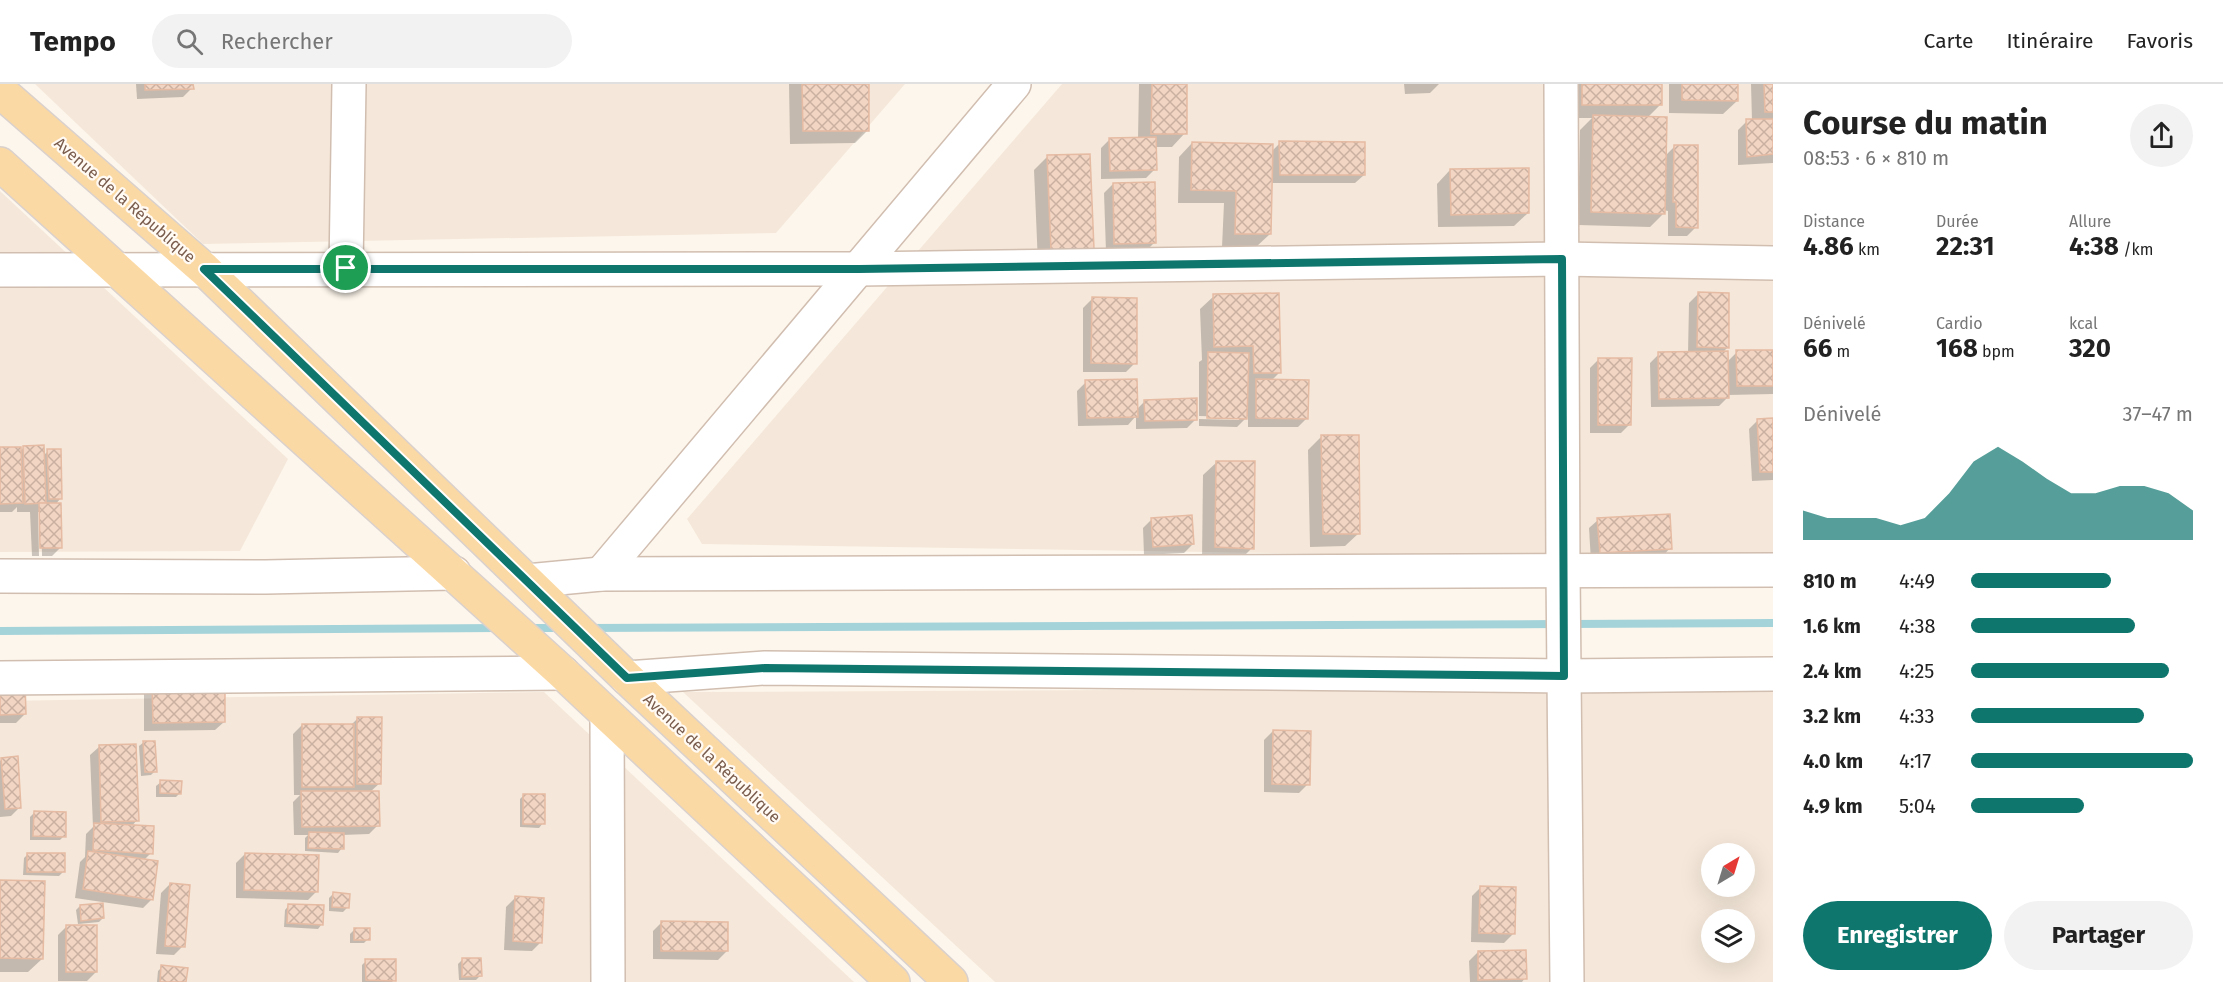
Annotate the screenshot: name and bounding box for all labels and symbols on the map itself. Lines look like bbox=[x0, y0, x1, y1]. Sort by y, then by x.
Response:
street label: Avenue de la République bbox=[51, 134, 199, 266]
pin bbox=[320, 242, 371, 293]
street label: Avenue de la République bbox=[639, 689, 785, 827]
north arrow bbox=[1701, 843, 1755, 897]

